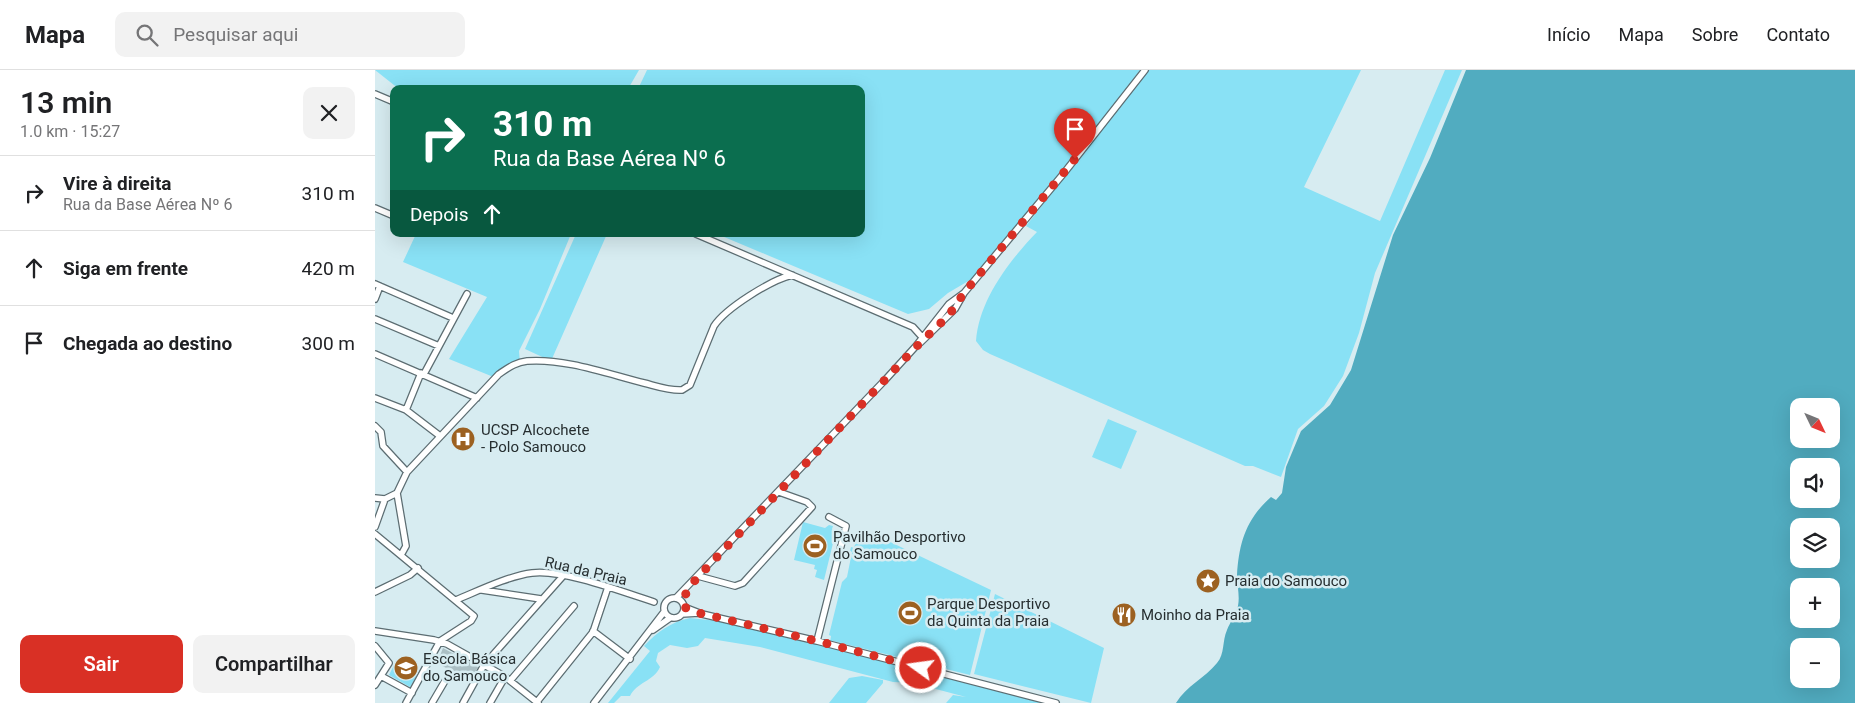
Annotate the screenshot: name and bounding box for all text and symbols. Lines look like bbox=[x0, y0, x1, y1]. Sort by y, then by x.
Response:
search box bbox=[115, 12, 465, 57]
text: Mapa bbox=[25, 21, 85, 49]
icon: search bbox=[133, 21, 161, 49]
text: Pesquisar aqui bbox=[173, 23, 298, 46]
text: Início bbox=[1547, 24, 1590, 45]
text: Mapa bbox=[1618, 24, 1664, 45]
text: Sobre bbox=[1692, 24, 1738, 45]
text: Contato bbox=[1766, 24, 1830, 45]
text: 13 min bbox=[20, 85, 112, 120]
button: close bbox=[303, 87, 355, 139]
text: 310 m bbox=[493, 104, 592, 145]
icon: right bbox=[410, 105, 475, 170]
pin bbox=[1054, 108, 1096, 159]
icon: arrive bbox=[1061, 115, 1089, 143]
text: 1.0 km · 15:27 bbox=[20, 122, 120, 141]
text: Rua da Base Aérea Nº 6 bbox=[493, 146, 726, 171]
text: Vire à direita bbox=[63, 172, 172, 195]
icon: right bbox=[20, 179, 48, 207]
text: 310 m bbox=[302, 182, 355, 205]
text: Rua da Base Aérea Nº 6 bbox=[63, 195, 232, 214]
icon: ahead bbox=[478, 200, 506, 228]
text: Depois bbox=[410, 203, 468, 226]
icon: ahead bbox=[20, 254, 48, 282]
text: Siga em frente bbox=[63, 257, 188, 280]
text: 420 m bbox=[302, 257, 355, 280]
icon: arrive bbox=[20, 329, 48, 357]
text: Chegada ao destino bbox=[63, 332, 232, 355]
text: 300 m bbox=[302, 332, 355, 355]
north arrow bbox=[1790, 398, 1840, 448]
map controls bbox=[1790, 398, 1840, 688]
place label: UCSP Alcochete - Polo Samouco bbox=[481, 421, 589, 456]
hospital icon: UCSP Alcochete - Polo Samouco bbox=[450, 426, 476, 452]
button: sound bbox=[1790, 458, 1840, 508]
button: layers bbox=[1790, 518, 1840, 568]
place label: Pavilhão Desportivo do Samouco bbox=[833, 528, 966, 563]
sports icon: Pavilhão Desportivo do Samouco bbox=[802, 533, 828, 559]
street label: Rua da Praia bbox=[543, 553, 629, 589]
place icon: Praia do Samouco bbox=[1195, 568, 1221, 594]
place label: Praia do Samouco bbox=[1225, 572, 1347, 590]
button: + bbox=[1790, 578, 1840, 628]
place label: Parque Desportivo da Quinta da Praia bbox=[927, 595, 1050, 630]
sports icon: Parque Desportivo da Quinta da Praia bbox=[897, 600, 923, 626]
restaurant icon: Moinho da Praia bbox=[1111, 602, 1137, 628]
place label: Moinho da Praia bbox=[1141, 606, 1250, 624]
button: Sair bbox=[20, 635, 183, 693]
button: Compartilhar bbox=[193, 635, 355, 693]
button: − bbox=[1790, 638, 1840, 688]
position arrow bbox=[894, 641, 946, 693]
place label: Escola Básica do Samouco bbox=[423, 650, 516, 685]
school or university icon: Escola Básica do Samouco bbox=[393, 655, 419, 681]

